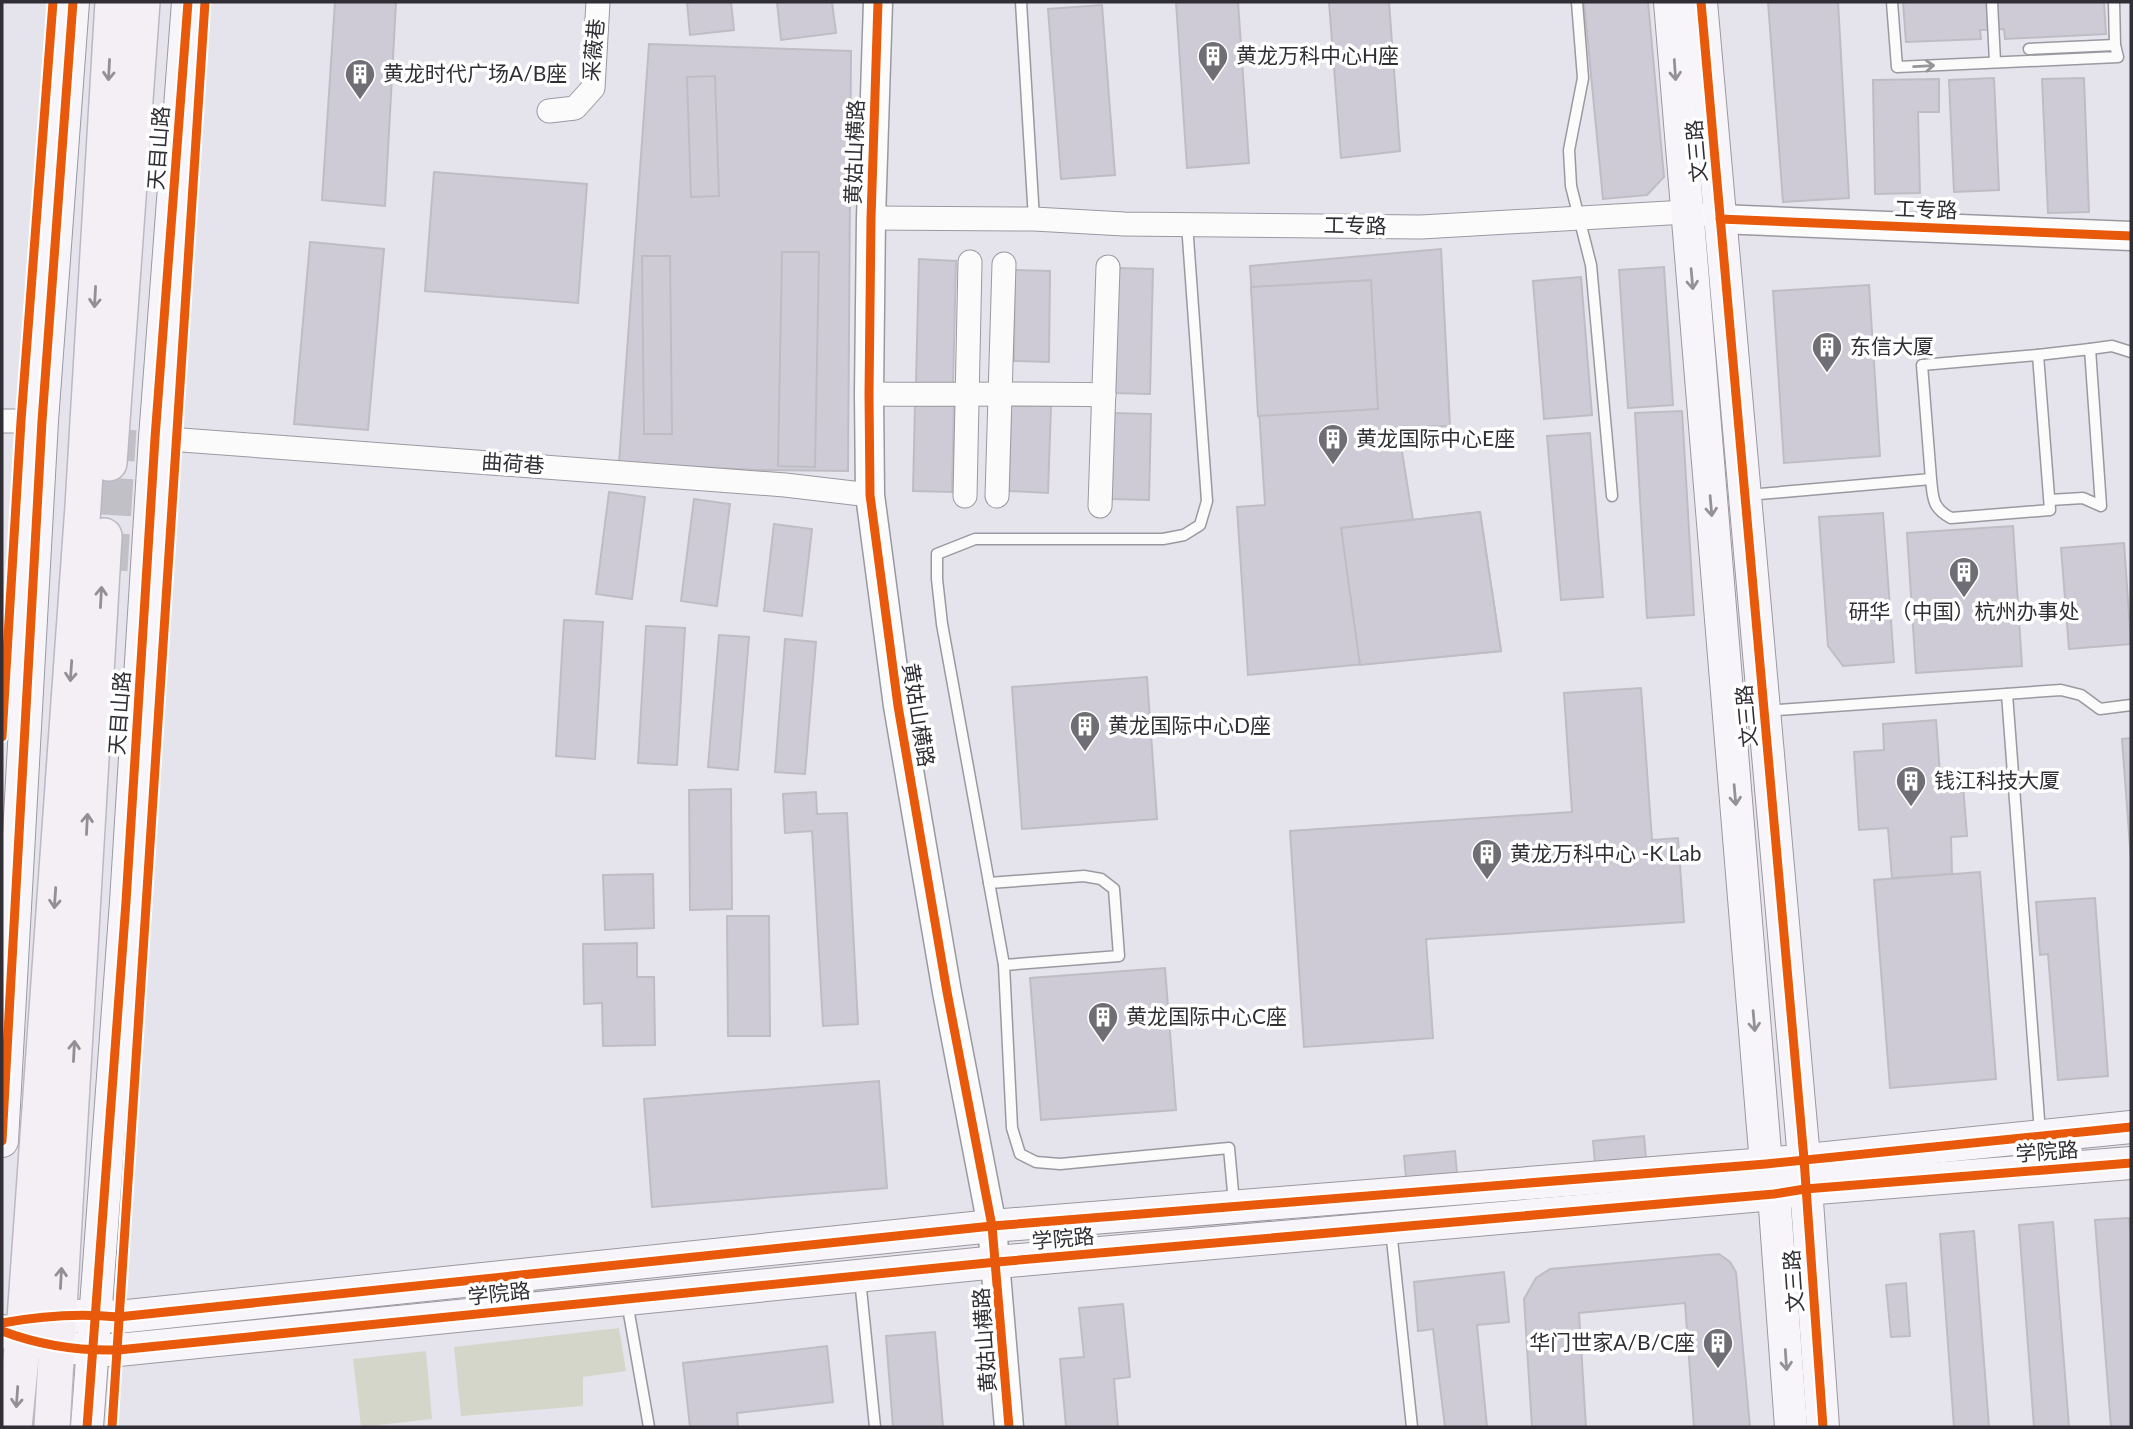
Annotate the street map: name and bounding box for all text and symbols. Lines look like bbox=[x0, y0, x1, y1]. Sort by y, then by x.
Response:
street label: 采薇巷 bbox=[577, 17, 608, 82]
building icon: 黄龙万科中心H座 bbox=[1196, 39, 1230, 83]
place label: 黄龙万科中心H座 bbox=[1236, 42, 1399, 67]
building icon: 黄龙时代广场A/B座 bbox=[343, 57, 377, 101]
one-way arrow bbox=[102, 58, 115, 81]
one-way arrow bbox=[1669, 58, 1682, 81]
one-way arrow bbox=[1912, 59, 1935, 72]
place label: 黄龙时代广场A/B座 bbox=[383, 60, 567, 85]
street label: 黄姑山横路 bbox=[839, 99, 868, 205]
street label: 天目山路 bbox=[142, 105, 173, 191]
street label: 文三路 bbox=[1680, 119, 1711, 184]
street label: 工专路 bbox=[1894, 195, 1958, 222]
street label: 工专路 bbox=[1323, 211, 1387, 238]
one-way arrow bbox=[1686, 268, 1699, 290]
one-way arrow bbox=[88, 285, 101, 308]
building icon: 东信大厦 bbox=[1810, 330, 1844, 374]
place label: 东信大厦 bbox=[1850, 333, 1934, 358]
building icon: 黄龙国际中心E座 bbox=[1316, 422, 1350, 466]
place label: 黄龙国际中心E座 bbox=[1356, 425, 1515, 450]
street label: 曲荷巷 bbox=[481, 448, 545, 477]
one-way arrow bbox=[1705, 494, 1718, 517]
building icon: 研华（中国）杭州办事处 bbox=[1947, 555, 1981, 599]
one-way arrow bbox=[95, 586, 108, 609]
place label: 研华（中国）杭州办事处 bbox=[1849, 598, 2080, 623]
one-way arrow bbox=[64, 659, 77, 681]
street label: 黄姑山横路 bbox=[899, 661, 940, 769]
street label: 天目山路 bbox=[103, 670, 134, 756]
street label: 文三路 bbox=[1730, 684, 1761, 749]
building icon: 黄龙国际中心D座 bbox=[1068, 709, 1102, 753]
place label: 黄龙国际中心D座 bbox=[1108, 712, 1271, 737]
building icon: 钱江科技大厦 bbox=[1894, 764, 1928, 808]
place label: 钱江科技大厦 bbox=[1934, 767, 2060, 792]
one-way arrow bbox=[1729, 783, 1742, 805]
one-way arrow bbox=[81, 813, 94, 836]
building icon: 黄龙万科中心 -K Lab bbox=[1470, 837, 1504, 881]
place label: 黄龙万科中心 -K Lab bbox=[1510, 840, 1701, 865]
one-way arrow bbox=[48, 886, 61, 909]
building icon: 黄龙国际中心C座 bbox=[1086, 1000, 1120, 1044]
place label: 黄龙国际中心C座 bbox=[1126, 1003, 1287, 1028]
one-way arrow bbox=[1748, 1009, 1761, 1032]
one-way arrow bbox=[68, 1040, 81, 1063]
street label: 学院路 bbox=[2015, 1136, 2079, 1165]
street label: 学院路 bbox=[1030, 1222, 1095, 1253]
street label: 文三路 bbox=[1778, 1249, 1807, 1313]
one-way arrow bbox=[55, 1268, 68, 1290]
street label: 学院路 bbox=[466, 1277, 531, 1308]
street label: 黄姑山横路 bbox=[967, 1287, 1000, 1393]
building icon: 华门世家A/B/C座 bbox=[1701, 1326, 1735, 1370]
place label: 华门世家A/B/C座 bbox=[1529, 1329, 1695, 1354]
one-way arrow bbox=[1780, 1348, 1793, 1371]
one-way arrow bbox=[10, 1386, 23, 1408]

